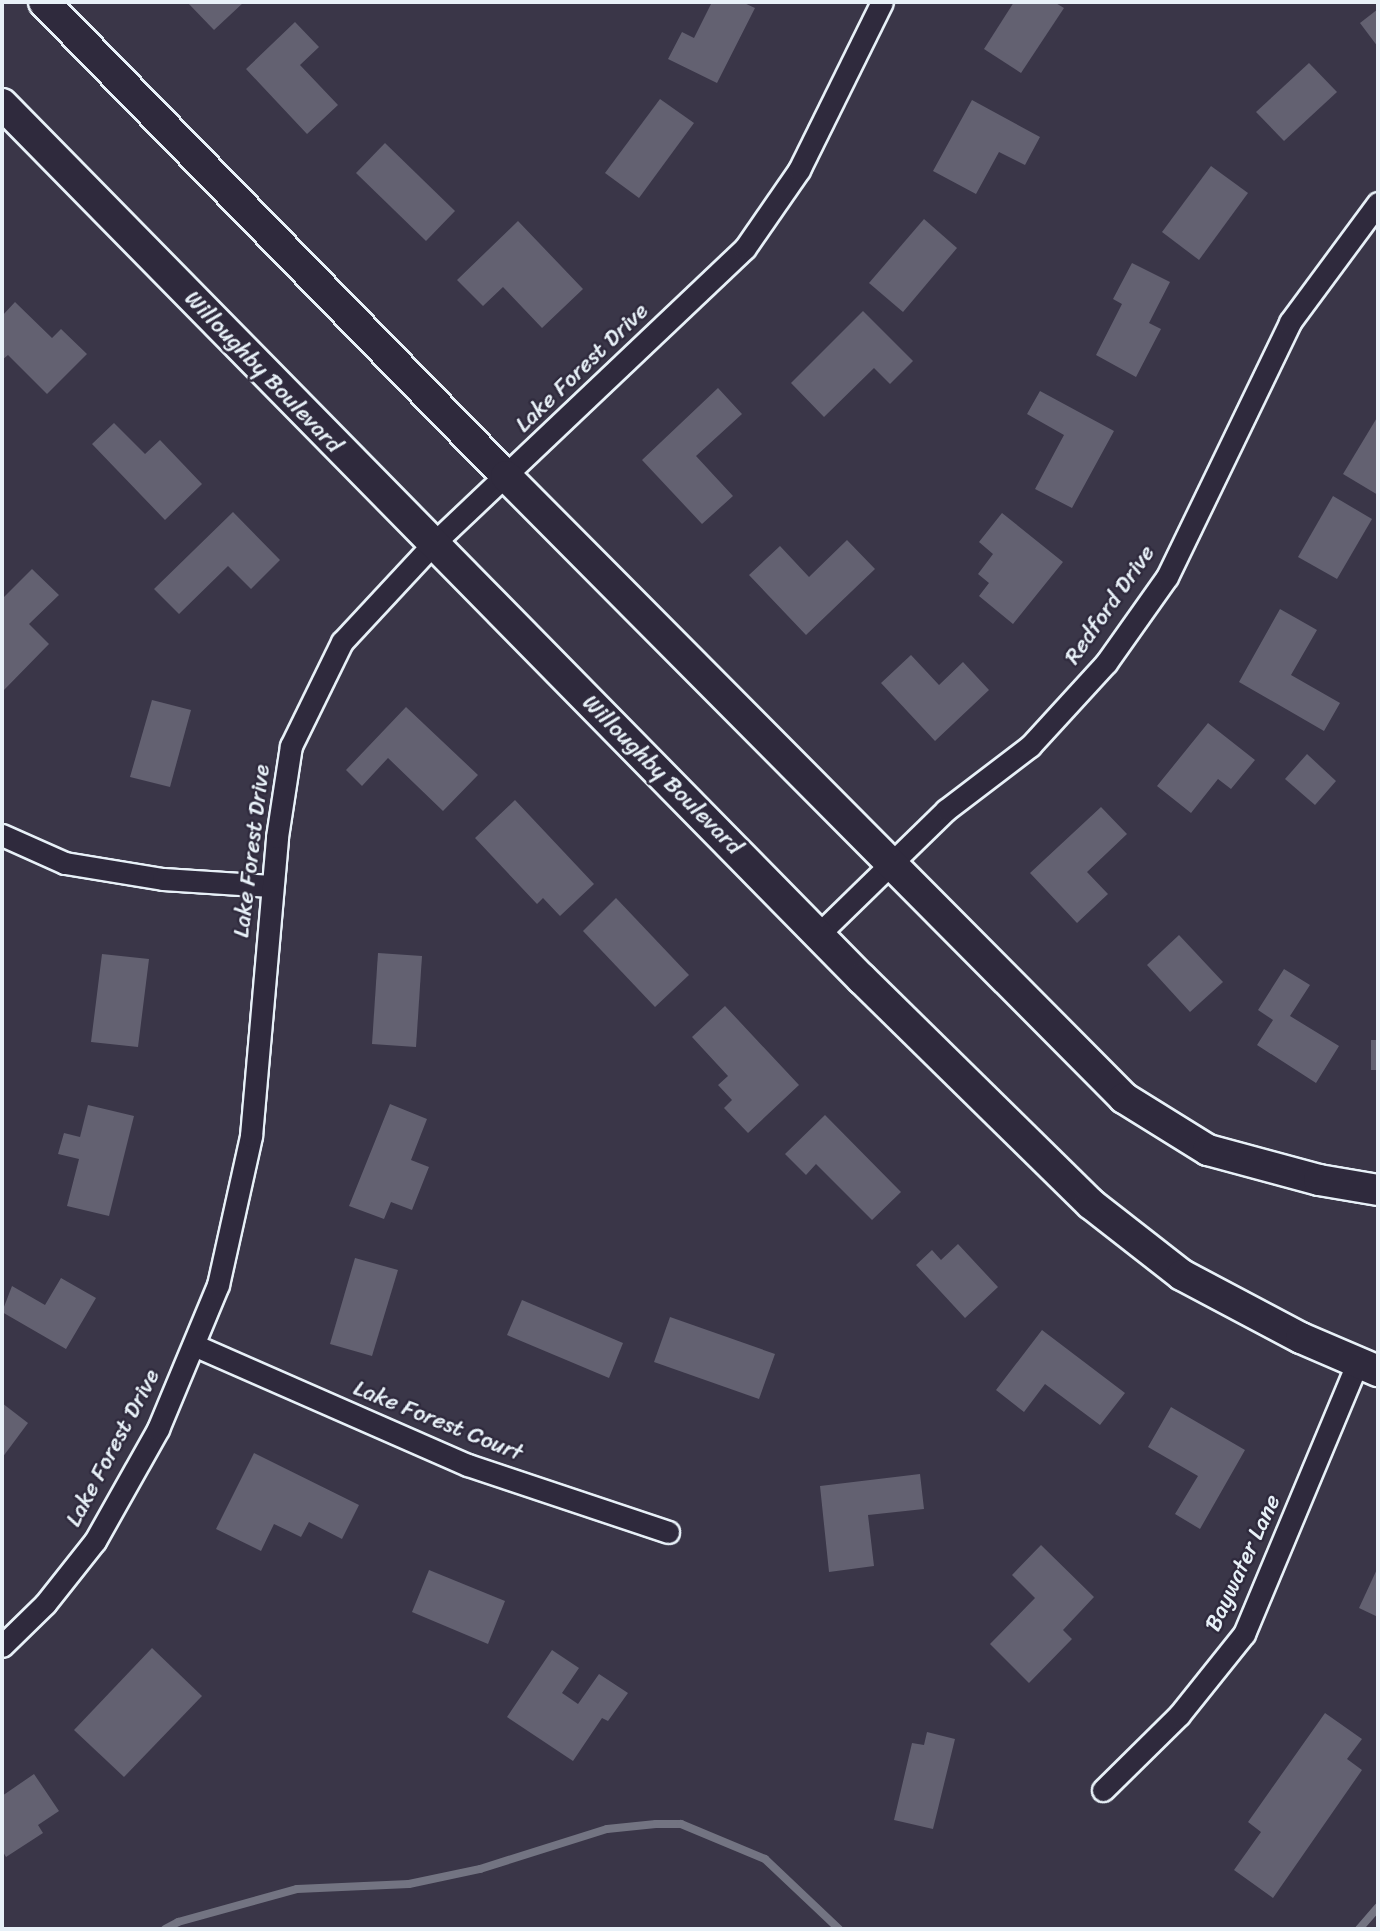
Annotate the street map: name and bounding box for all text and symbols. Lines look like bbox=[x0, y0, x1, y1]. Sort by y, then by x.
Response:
street label: Willoughby Boulevard bbox=[178, 285, 348, 459]
street label: Lake Forest Drive bbox=[509, 297, 655, 439]
street label: Redford Drive bbox=[1059, 540, 1161, 670]
street label: Willoughby Boulevard bbox=[576, 689, 748, 861]
street label: Lake Forest Drive bbox=[228, 762, 276, 940]
street label: Lake Forest Drive bbox=[60, 1364, 166, 1532]
street label: Lake Forest Court bbox=[349, 1374, 527, 1468]
street label: Baywater Lane bbox=[1199, 1490, 1287, 1636]

